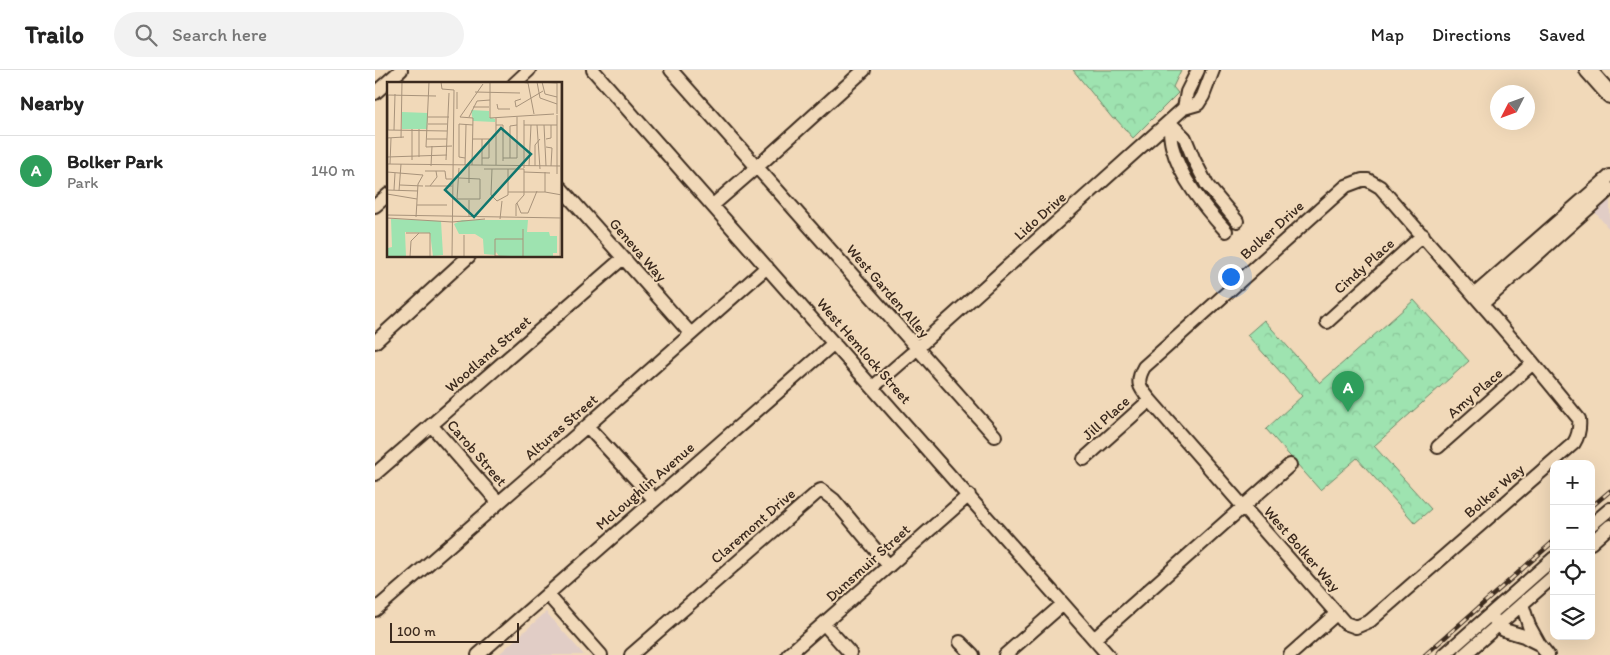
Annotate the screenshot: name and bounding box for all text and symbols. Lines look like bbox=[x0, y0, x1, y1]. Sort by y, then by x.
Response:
search box bbox=[114, 12, 464, 57]
text: Trailo bbox=[25, 20, 84, 49]
icon: search bbox=[132, 21, 160, 49]
text: Search here bbox=[172, 23, 267, 46]
text: Map bbox=[1371, 24, 1404, 46]
text: Directions bbox=[1432, 24, 1511, 46]
text: Saved bbox=[1539, 24, 1585, 46]
inset map bbox=[387, 82, 563, 258]
north arrow bbox=[1490, 85, 1535, 130]
text: Nearby bbox=[20, 90, 84, 115]
text: Bolker Park bbox=[67, 150, 163, 173]
text: A bbox=[31, 161, 41, 180]
text: 140 m bbox=[311, 161, 355, 180]
text: Park bbox=[67, 173, 98, 192]
street label: Lido Drive bbox=[1010, 188, 1070, 244]
street label: Bolker Drive bbox=[1236, 197, 1308, 263]
street label: Geneva Way bbox=[605, 215, 671, 285]
street label: Cindy Place bbox=[1330, 234, 1398, 298]
street label: West Garden Alley bbox=[843, 241, 933, 341]
your location bbox=[1218, 264, 1244, 290]
street label: West Hemlock Street bbox=[813, 294, 915, 408]
street label: Woodland Street bbox=[441, 312, 535, 396]
street label: Amy Place bbox=[1444, 364, 1506, 422]
pin: A bbox=[1332, 371, 1364, 412]
street label: Alturas Street bbox=[521, 390, 602, 464]
street label: Jill Place bbox=[1079, 392, 1133, 444]
street label: Carob Street bbox=[443, 416, 511, 490]
street label: McLoughlin Avenue bbox=[592, 438, 698, 534]
street label: Bolker Way bbox=[1460, 460, 1528, 522]
map controls bbox=[1550, 460, 1595, 640]
button: + bbox=[1550, 460, 1595, 505]
street label: Claremont Drive bbox=[707, 484, 799, 568]
street label: West Bolker Way bbox=[1260, 502, 1344, 596]
button: − bbox=[1550, 505, 1595, 550]
street label: Dunsmuir Street bbox=[822, 520, 914, 606]
button: locate bbox=[1550, 550, 1595, 595]
button: layers bbox=[1550, 595, 1595, 640]
scale bar bbox=[390, 620, 519, 643]
text: 100 m bbox=[397, 623, 436, 640]

